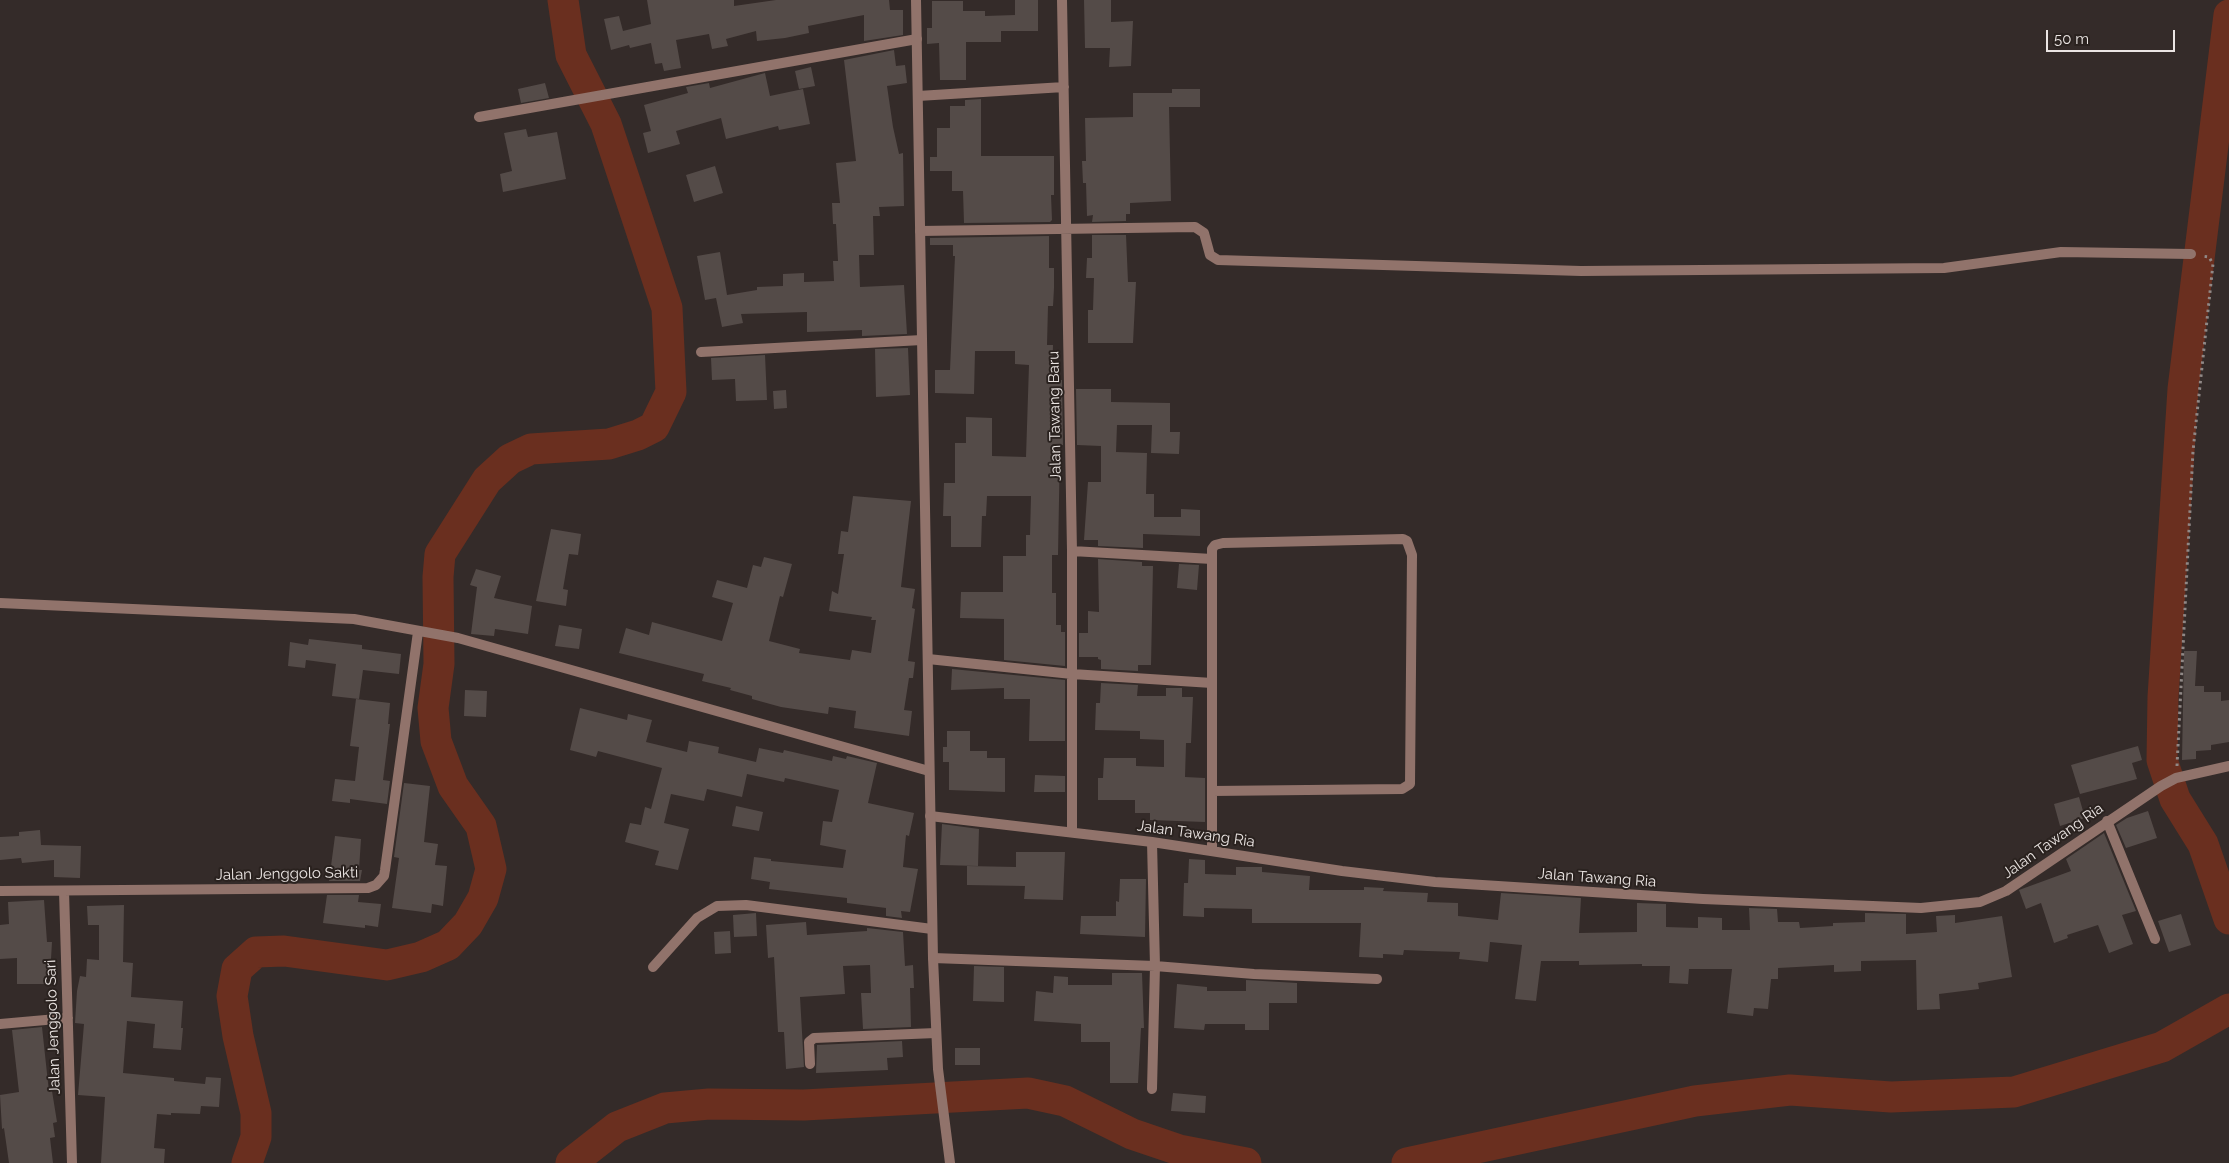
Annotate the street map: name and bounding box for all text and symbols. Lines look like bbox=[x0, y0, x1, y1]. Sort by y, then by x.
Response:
scale bar bbox=[2049, 20, 2178, 52]
text: 50 m bbox=[2054, 30, 2089, 48]
street label: Jalan Tawang Baru bbox=[1045, 351, 1065, 481]
street label: Jalan Tawang Ria bbox=[1999, 800, 2107, 882]
street label: Jalan Tawang Ria bbox=[1136, 817, 1256, 851]
street label: Jalan Jenggolo Sakti bbox=[216, 864, 358, 884]
street label: Jalan Tawang Ria bbox=[1537, 865, 1657, 891]
street label: Jalan Jenggolo Sari bbox=[42, 959, 64, 1095]

